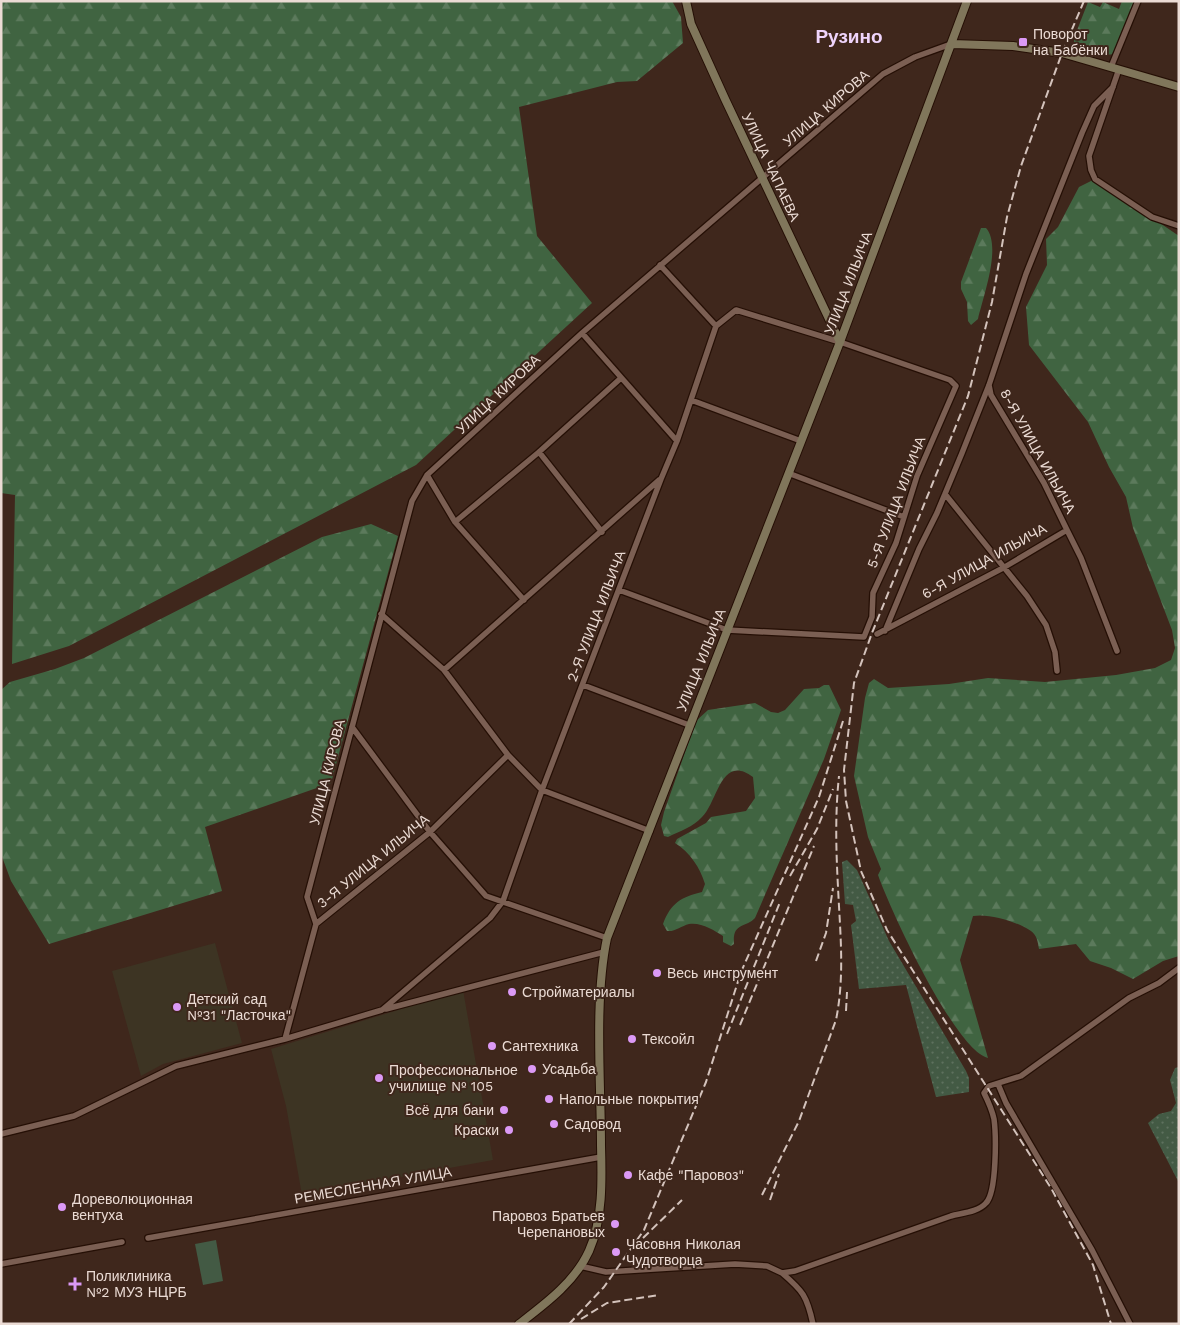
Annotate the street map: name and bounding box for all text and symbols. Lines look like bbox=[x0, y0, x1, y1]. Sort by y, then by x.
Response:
district label: Рузино bbox=[815, 25, 883, 48]
place label: Поворот на Бабёнки bbox=[1033, 26, 1108, 58]
marker: Поворот на Бабёнки bbox=[1017, 36, 1029, 48]
street label: УЛИЦА КИРОВА bbox=[780, 66, 873, 150]
street label: УЛИЦА ЧАПАЕВА bbox=[739, 110, 803, 224]
street label: УЛИЦА ИЛЬИЧА bbox=[821, 228, 875, 337]
street label: УЛИЦА КИРОВА bbox=[453, 351, 544, 437]
street label: 8-Я УЛИЦА ИЛЬИЧА bbox=[997, 386, 1079, 517]
street label: 5-Я УЛИЦА ИЛЬИЧА bbox=[864, 433, 929, 570]
street label: 6-Я УЛИЦА ИЛЬИЧА bbox=[919, 520, 1050, 602]
street label: 2-Я УЛИЦА ИЛЬИЧА bbox=[564, 548, 629, 684]
street label: УЛИЦА ИЛЬИЧА bbox=[673, 606, 729, 714]
street label: УЛИЦА КИРОВА bbox=[306, 717, 348, 827]
street label: 3-Я УЛИЦА ИЛЬИЧА bbox=[314, 810, 433, 911]
place label: Весь инструмент bbox=[667, 965, 779, 981]
marker: Весь инструмент bbox=[651, 967, 663, 979]
place label: Стройматериалы bbox=[522, 984, 635, 1000]
marker: Стройматериалы bbox=[506, 986, 518, 998]
place label: Детский сад №31 "Ласточка" bbox=[187, 991, 291, 1023]
marker: Детский сад №31 "Ласточка" bbox=[171, 1001, 183, 1013]
place label: Тексойл bbox=[642, 1031, 695, 1047]
marker: Тексойл bbox=[626, 1033, 638, 1045]
place label: Сантехника bbox=[502, 1038, 579, 1054]
marker: Сантехника bbox=[486, 1040, 498, 1052]
place label: Усадьба bbox=[542, 1061, 596, 1077]
place label: Профессиональное училище № 105 bbox=[389, 1062, 518, 1094]
marker: Усадьба bbox=[526, 1063, 538, 1075]
marker: Профессиональное училище № 105 bbox=[373, 1072, 385, 1084]
place label: Напольные покрытия bbox=[559, 1091, 699, 1107]
marker: Напольные покрытия bbox=[543, 1093, 555, 1105]
place label: Всё для бани bbox=[405, 1102, 494, 1118]
marker: Всё для бани bbox=[498, 1104, 510, 1116]
place label: Садовод bbox=[564, 1116, 621, 1132]
marker: Садовод bbox=[548, 1118, 560, 1130]
place label: Краски bbox=[454, 1122, 499, 1138]
marker: Краски bbox=[503, 1124, 515, 1136]
street label: РЕМЕСЛЕННАЯ УЛИЦА bbox=[293, 1163, 454, 1207]
place label: Кафе "Паровоз" bbox=[638, 1167, 744, 1183]
marker: Кафе "Паровоз" bbox=[622, 1169, 634, 1181]
place label: Дореволюционная вентуха bbox=[72, 1191, 193, 1223]
marker: Дореволюционная вентуха bbox=[56, 1201, 68, 1213]
place label: Паровоз Братьев Черепановых bbox=[492, 1208, 605, 1240]
marker: Паровоз Братьев Черепановых bbox=[609, 1218, 621, 1230]
place label: Часовня Николая Чудотворца bbox=[626, 1236, 741, 1268]
marker: Часовня Николая Чудотворца bbox=[610, 1246, 622, 1258]
place label: Поликлиника №2 МУЗ НЦРБ bbox=[86, 1268, 187, 1300]
marker: Поликлиника №2 МУЗ НЦРБ bbox=[68, 1277, 82, 1291]

